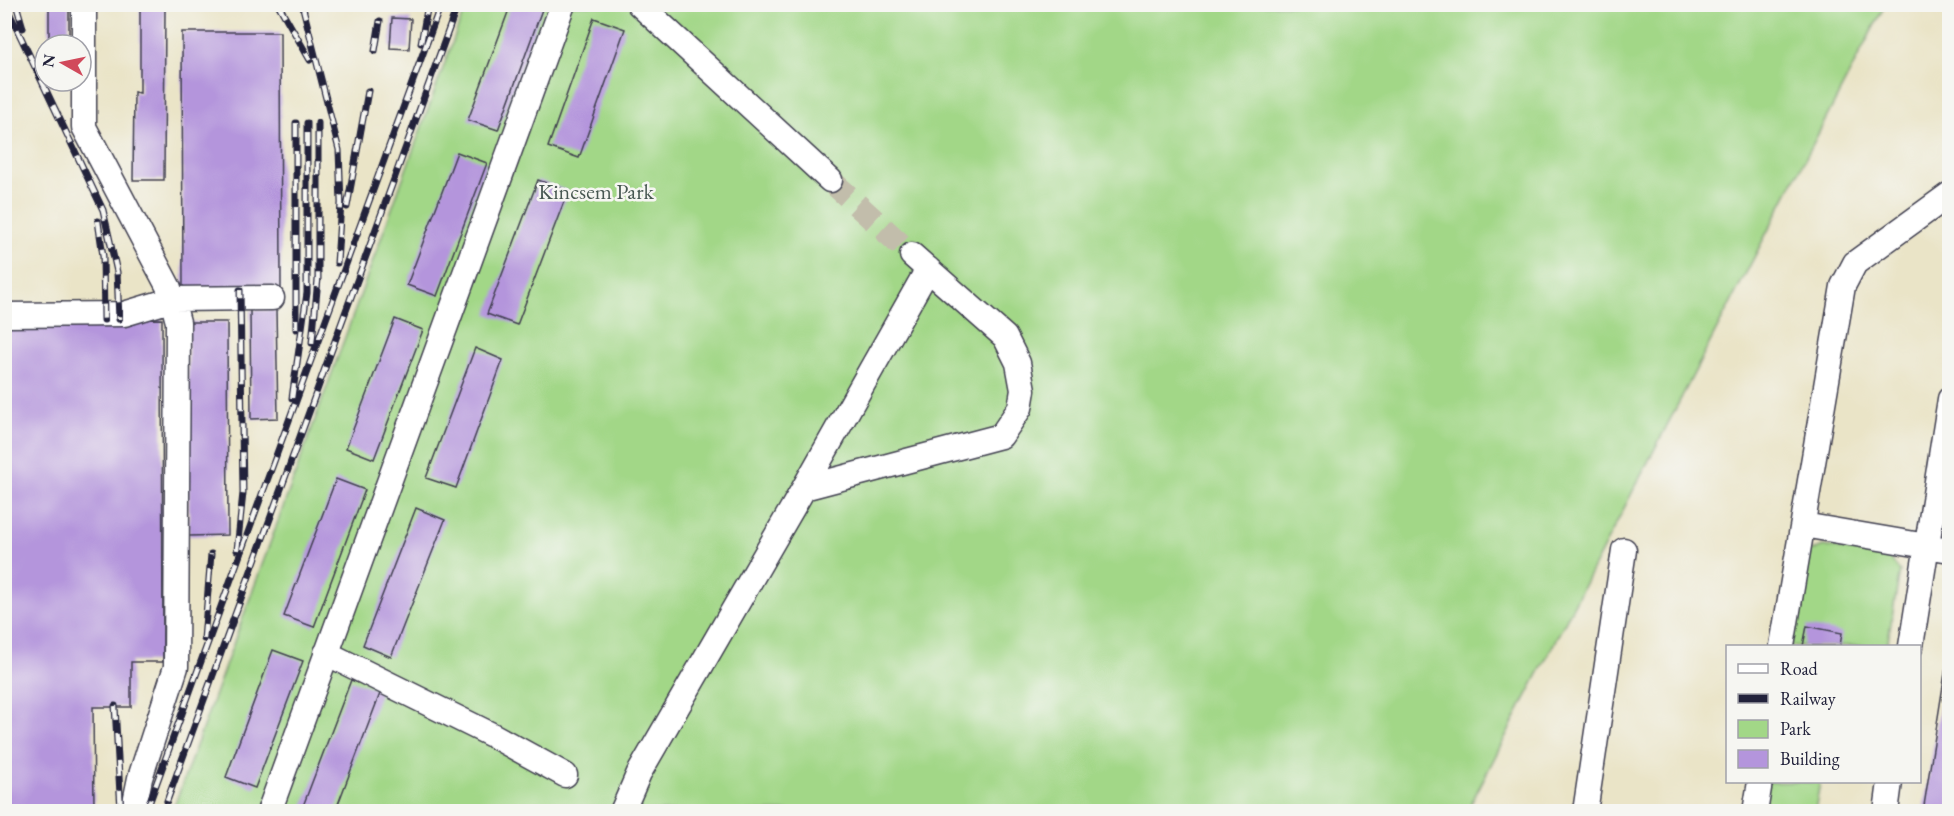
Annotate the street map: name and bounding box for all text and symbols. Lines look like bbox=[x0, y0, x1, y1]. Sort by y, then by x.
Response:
north arrow bbox=[33, 33, 93, 93]
text: N bbox=[37, 53, 60, 69]
park label: Kincsem Park bbox=[538, 177, 654, 206]
legend bbox=[1726, 645, 1921, 783]
text: Road bbox=[1780, 657, 1819, 680]
text: Railway bbox=[1780, 687, 1836, 710]
text: Park bbox=[1780, 717, 1811, 740]
text: Building bbox=[1780, 747, 1840, 770]

